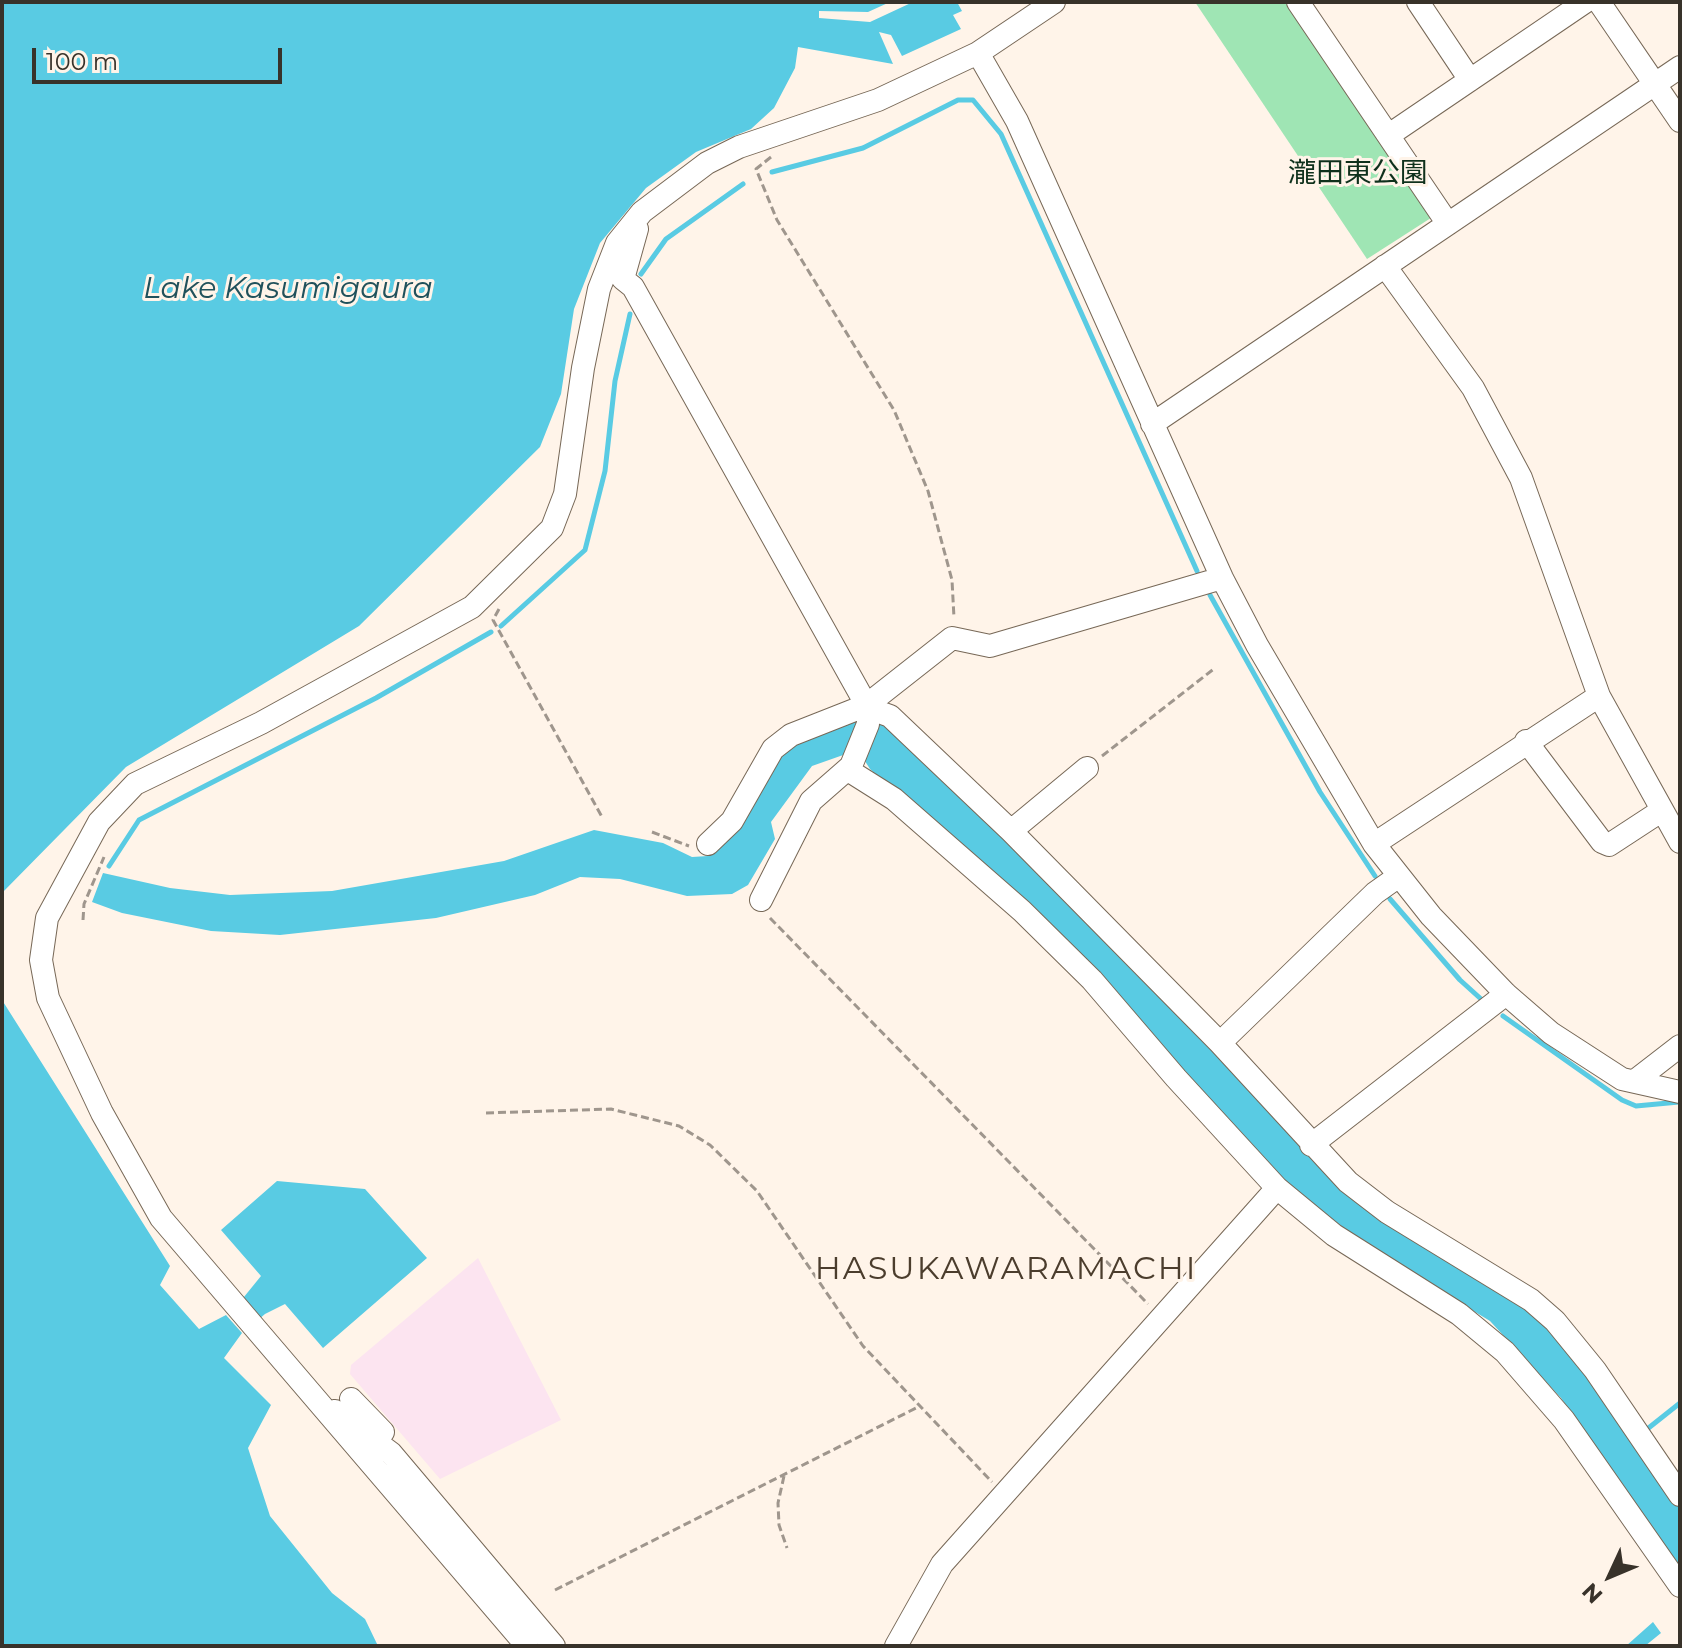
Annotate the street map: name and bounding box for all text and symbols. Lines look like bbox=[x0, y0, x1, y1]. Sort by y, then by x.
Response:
scale bar bbox=[36, 32, 286, 82]
text: 100 m bbox=[46, 47, 118, 76]
park label: 瀧田東公園 bbox=[1288, 157, 1428, 191]
water label: Lake Kasumigaura bbox=[143, 271, 433, 307]
district label: HASUKAWARAMACHI bbox=[815, 1251, 1197, 1289]
north arrow bbox=[1570, 1536, 1650, 1616]
text: N bbox=[1576, 1577, 1608, 1609]

